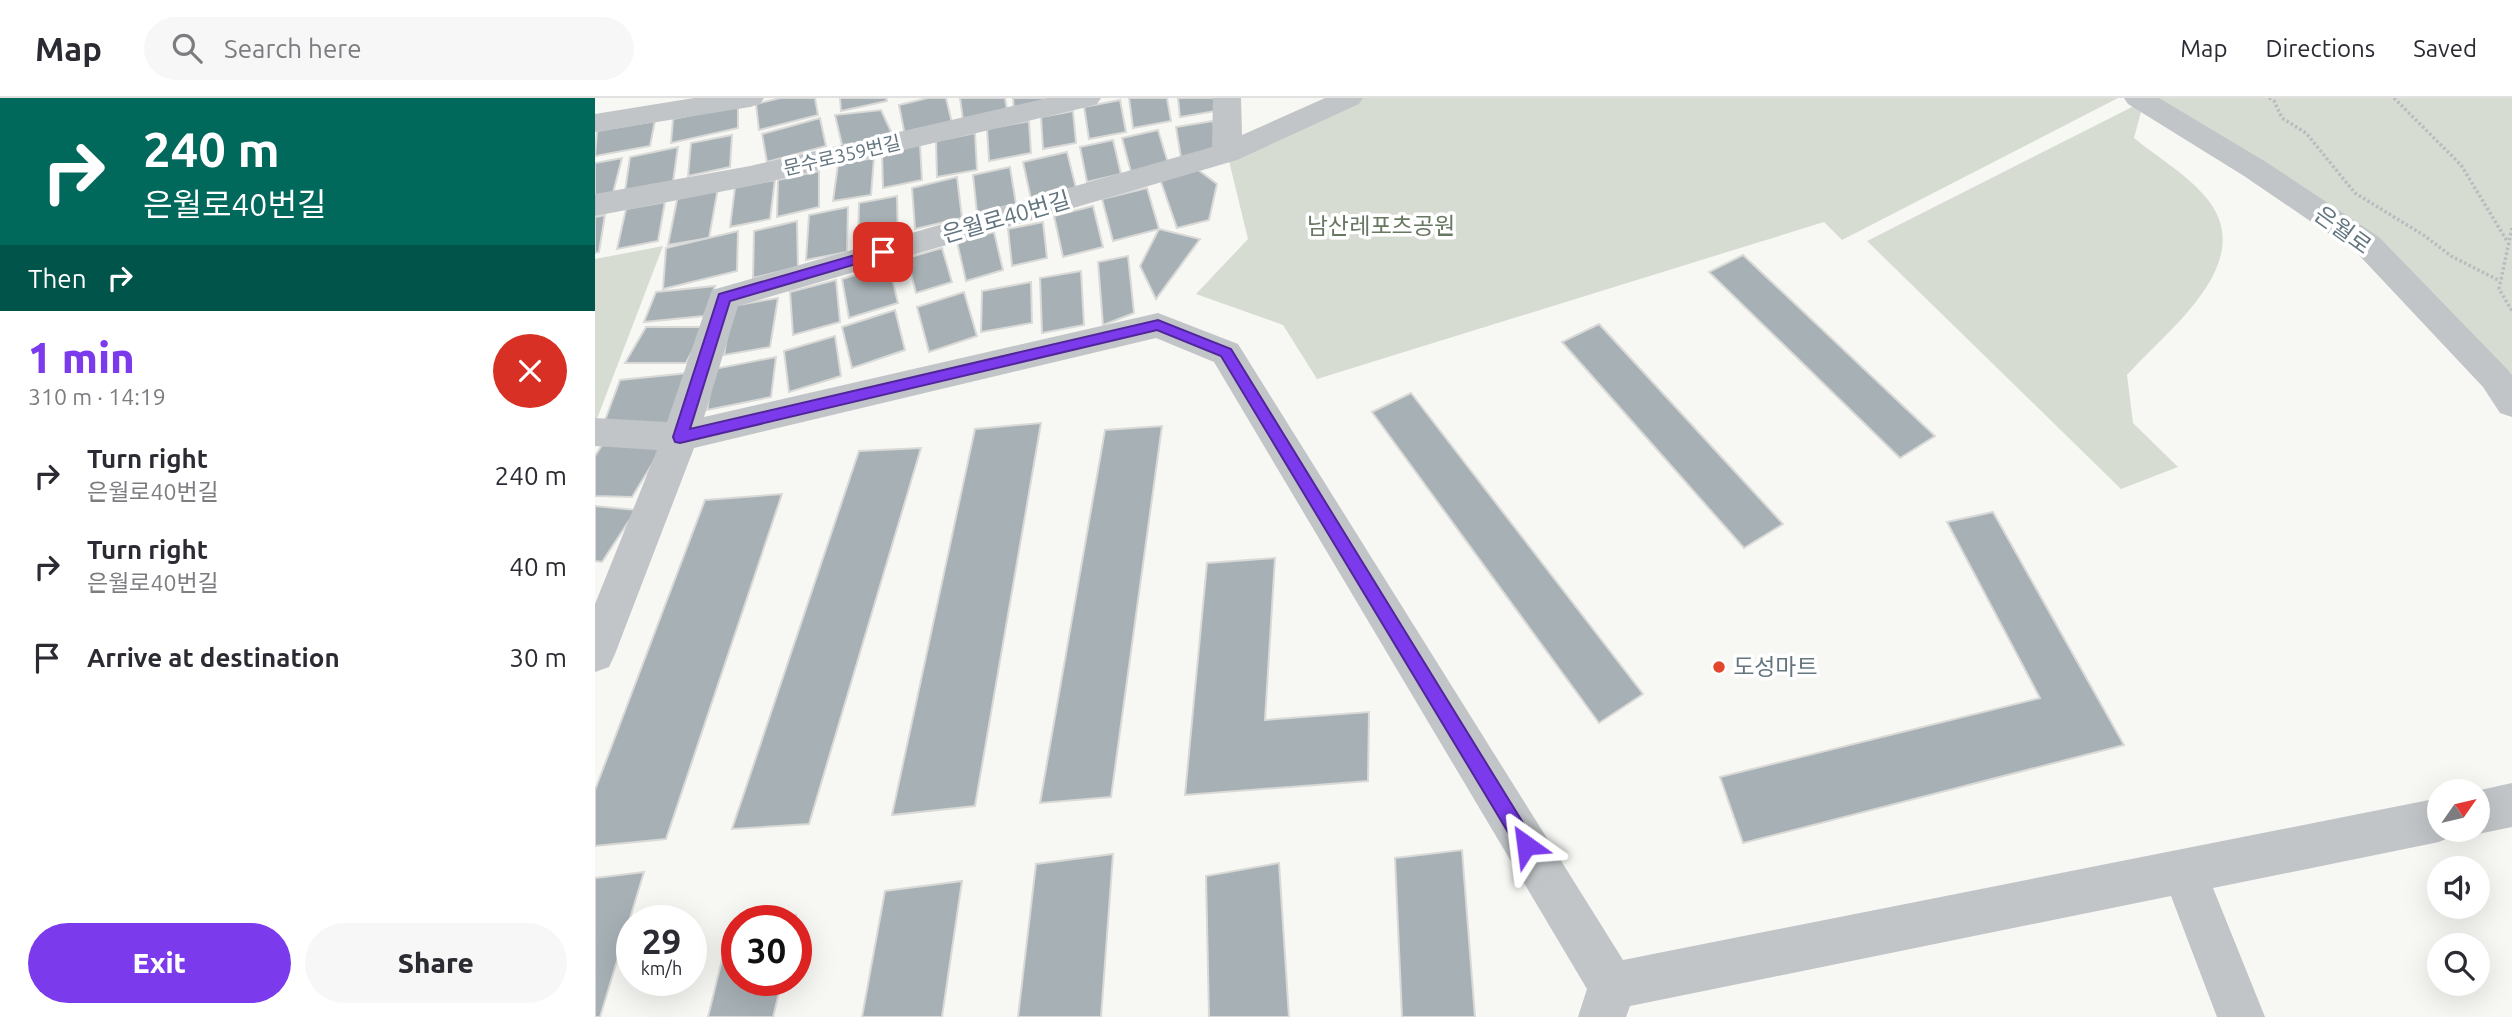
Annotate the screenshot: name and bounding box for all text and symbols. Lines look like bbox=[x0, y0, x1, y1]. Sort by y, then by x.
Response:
search box bbox=[144, 17, 634, 80]
icon: search bbox=[168, 29, 206, 67]
text: Map bbox=[35, 30, 102, 67]
text: Search here bbox=[224, 34, 362, 63]
text: Map bbox=[2180, 35, 2227, 62]
text: Directions bbox=[2265, 35, 2375, 62]
text: Saved bbox=[2413, 35, 2477, 62]
text: 240 m bbox=[143, 121, 280, 176]
icon: right bbox=[28, 126, 119, 217]
street label: 문수로359번길 bbox=[781, 131, 903, 179]
text: 은월로40번길 bbox=[143, 186, 326, 222]
street label: 은월로40번길 bbox=[939, 186, 1073, 247]
street label: 은월로 bbox=[2310, 201, 2376, 258]
park label: 남산레포츠공원 bbox=[1307, 213, 1455, 238]
pin bbox=[853, 222, 913, 282]
icon: arrive bbox=[864, 233, 902, 271]
icon: right bbox=[101, 259, 139, 297]
text: Then bbox=[28, 264, 87, 293]
text: 1 min bbox=[28, 334, 135, 381]
button: close bbox=[493, 334, 567, 408]
text: 310 m · 14:19 bbox=[28, 384, 166, 409]
text: Turn right bbox=[87, 444, 208, 473]
icon: right bbox=[28, 457, 66, 495]
text: 240 m bbox=[495, 461, 567, 490]
text: 은월로40번길 bbox=[87, 479, 219, 504]
text: Turn right bbox=[87, 535, 208, 564]
icon: right bbox=[28, 548, 66, 586]
text: 40 m bbox=[509, 552, 567, 581]
text: 은월로40번길 bbox=[87, 570, 219, 595]
icon: arrive bbox=[28, 639, 66, 677]
text: Arrive at destination bbox=[87, 643, 340, 672]
text: 30 m bbox=[509, 643, 567, 672]
place label: 도성마트 bbox=[1733, 654, 1818, 679]
marker: 도성마트 bbox=[1711, 659, 1727, 675]
north arrow bbox=[2427, 779, 2490, 842]
map controls bbox=[2427, 779, 2490, 996]
position arrow bbox=[1489, 808, 1563, 882]
button: sound bbox=[2427, 856, 2490, 919]
speed limit sign: 30 bbox=[721, 905, 812, 996]
text: 29 bbox=[642, 921, 681, 961]
button: Exit bbox=[28, 923, 291, 1003]
button: Share bbox=[305, 923, 567, 1003]
button: search bbox=[2427, 933, 2490, 996]
text: km/h bbox=[641, 958, 682, 978]

